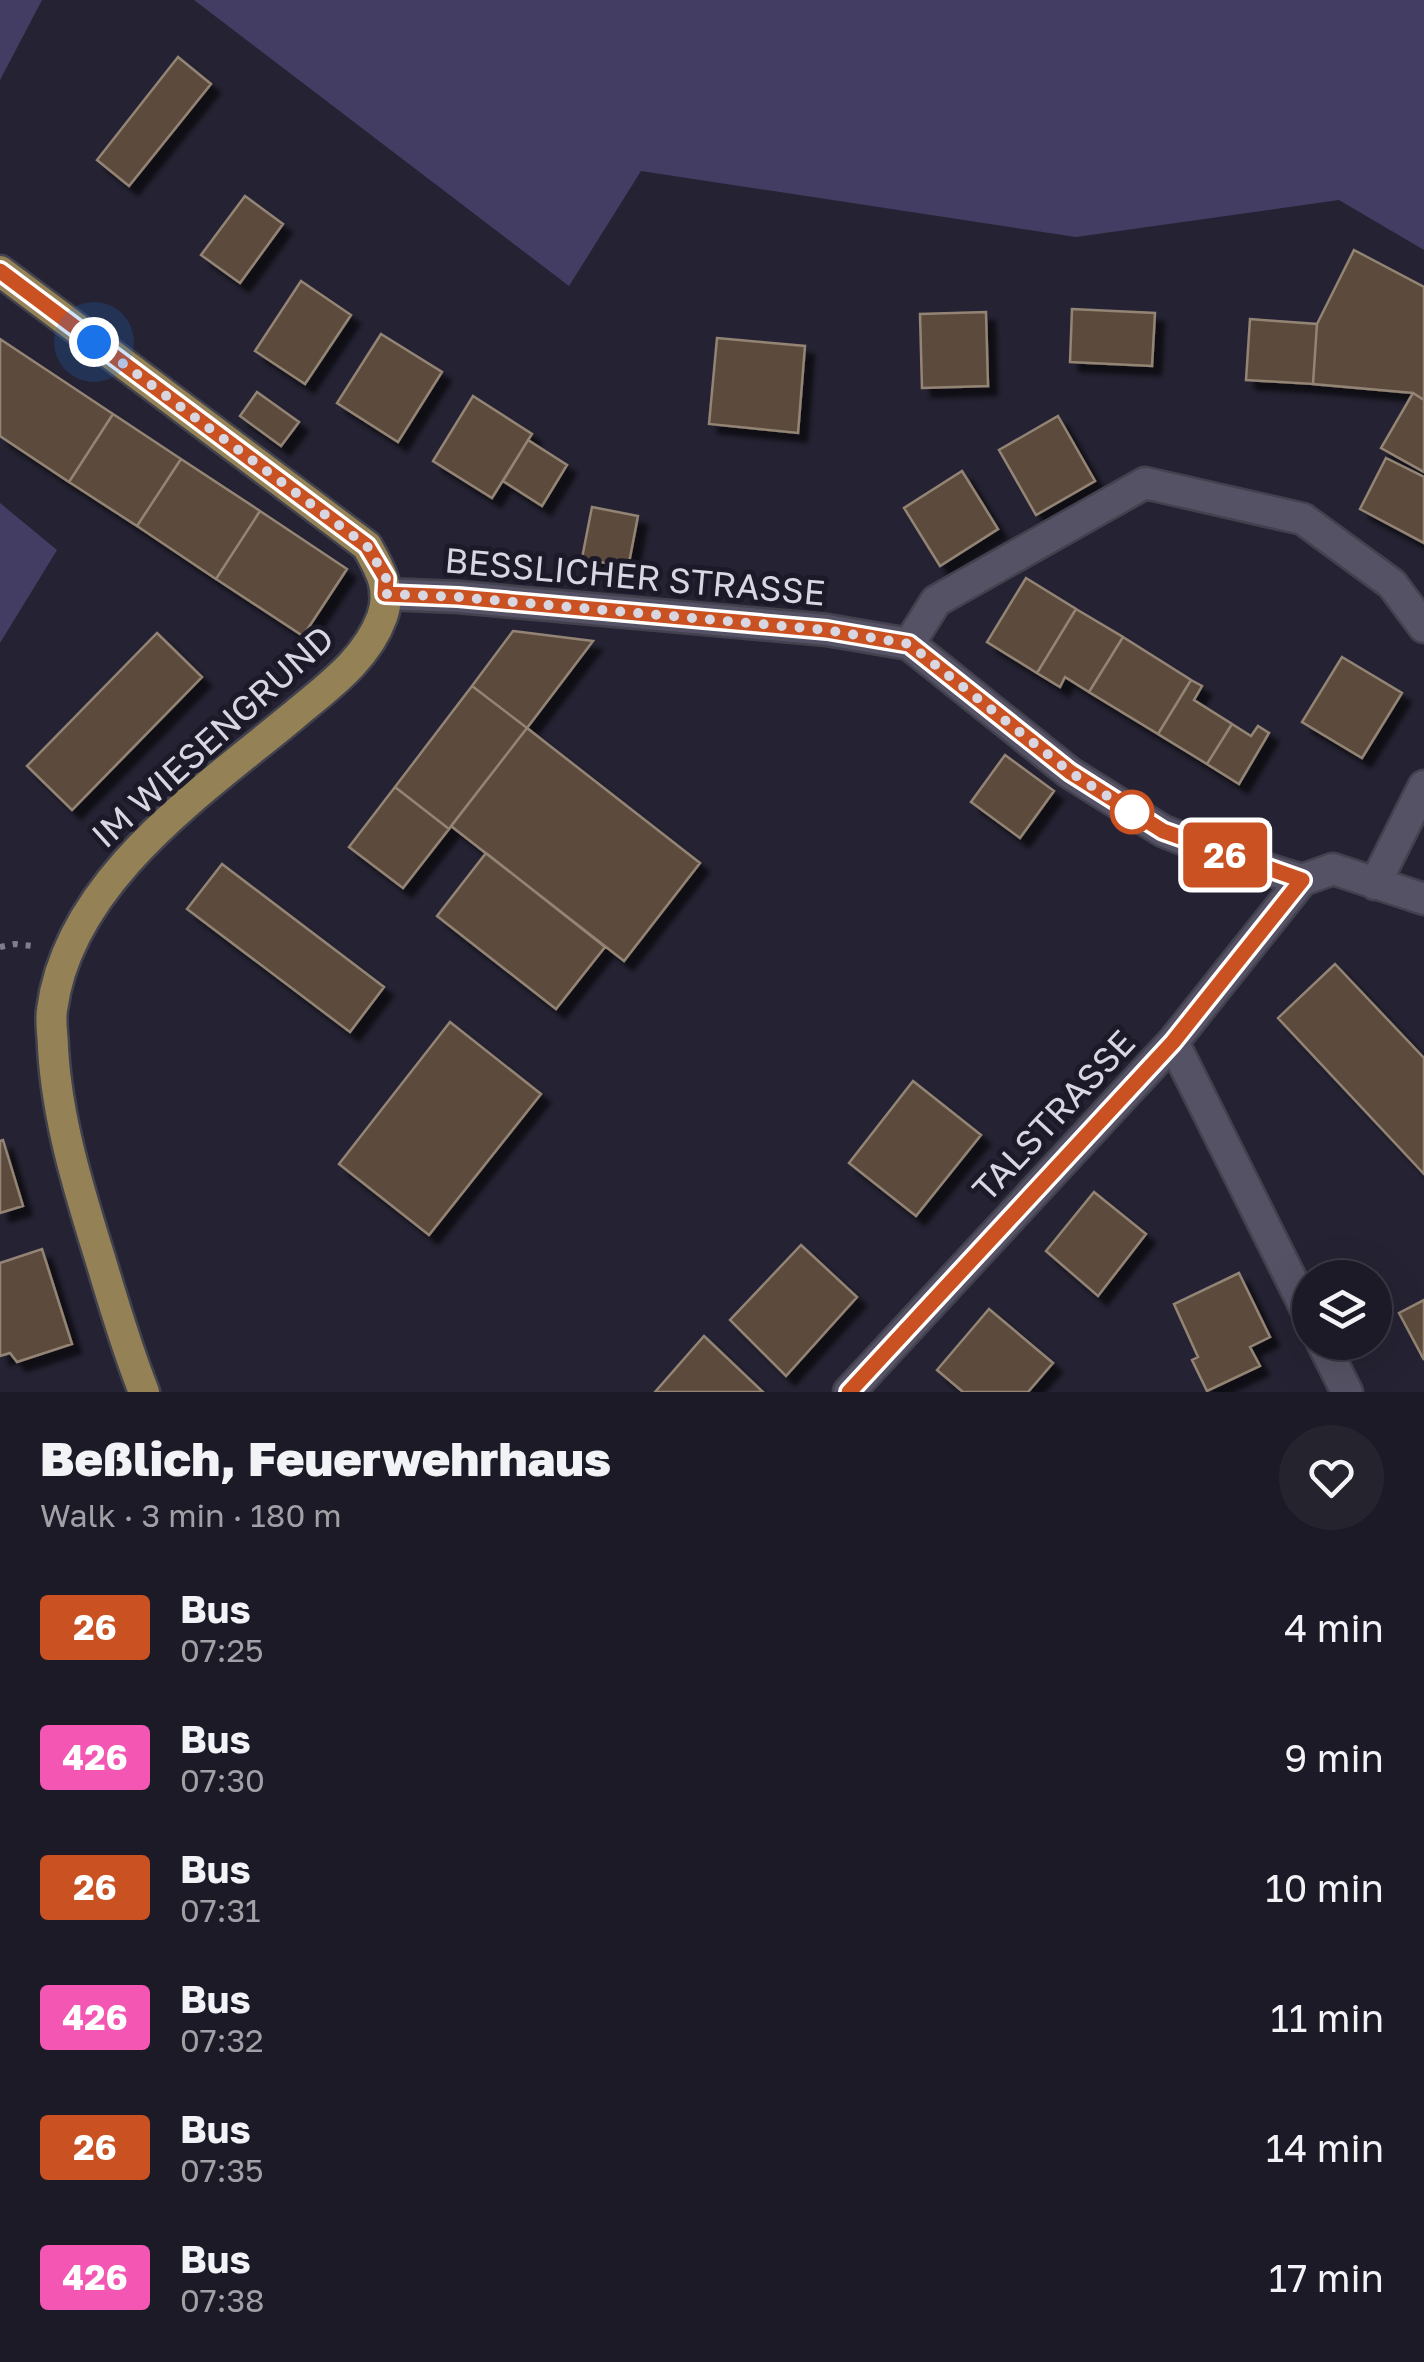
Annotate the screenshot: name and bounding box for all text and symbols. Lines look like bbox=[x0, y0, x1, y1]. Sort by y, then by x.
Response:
your location bbox=[69, 317, 119, 367]
street label: BESSLICHER STRASSE bbox=[443, 538, 827, 614]
street label: IM WIESENGRUND bbox=[83, 617, 342, 856]
unlabelled marker bbox=[1111, 791, 1153, 833]
line badge: 26 bbox=[1180, 822, 1270, 888]
text: 26 bbox=[1203, 834, 1247, 876]
street label: TALSTRASSE bbox=[963, 1021, 1143, 1210]
map controls bbox=[1292, 1260, 1392, 1360]
button: layers bbox=[1292, 1260, 1392, 1360]
button: heart bbox=[1279, 1425, 1384, 1530]
text: Beßlich, Feuerwehrhaus bbox=[40, 1429, 611, 1487]
text: Walk · 3 min · 180 m bbox=[40, 1496, 342, 1534]
text: Bus bbox=[180, 1586, 251, 1631]
text: 4 min bbox=[1284, 1605, 1384, 1650]
text: 26 bbox=[73, 1606, 117, 1648]
text: 07:25 bbox=[180, 1631, 264, 1669]
text: Bus bbox=[180, 1716, 251, 1761]
text: 9 min bbox=[1284, 1735, 1384, 1780]
text: 426 bbox=[62, 1736, 128, 1778]
text: 07:30 bbox=[180, 1761, 265, 1799]
text: Bus bbox=[180, 1846, 251, 1891]
text: 10 min bbox=[1265, 1865, 1384, 1910]
text: 26 bbox=[73, 1866, 117, 1908]
text: 07:31 bbox=[180, 1891, 261, 1929]
text: Bus bbox=[180, 1976, 251, 2021]
text: 11 min bbox=[1270, 1995, 1384, 2040]
text: 426 bbox=[62, 1996, 128, 2038]
text: 07:32 bbox=[180, 2021, 264, 2059]
text: Bus bbox=[180, 2106, 251, 2151]
text: 14 min bbox=[1266, 2125, 1384, 2170]
text: 26 bbox=[73, 2126, 117, 2168]
text: 07:35 bbox=[180, 2151, 264, 2189]
text: Bus bbox=[180, 2236, 251, 2281]
text: 17 min bbox=[1269, 2255, 1384, 2300]
text: 426 bbox=[62, 2256, 128, 2298]
text: 07:38 bbox=[180, 2281, 265, 2319]

